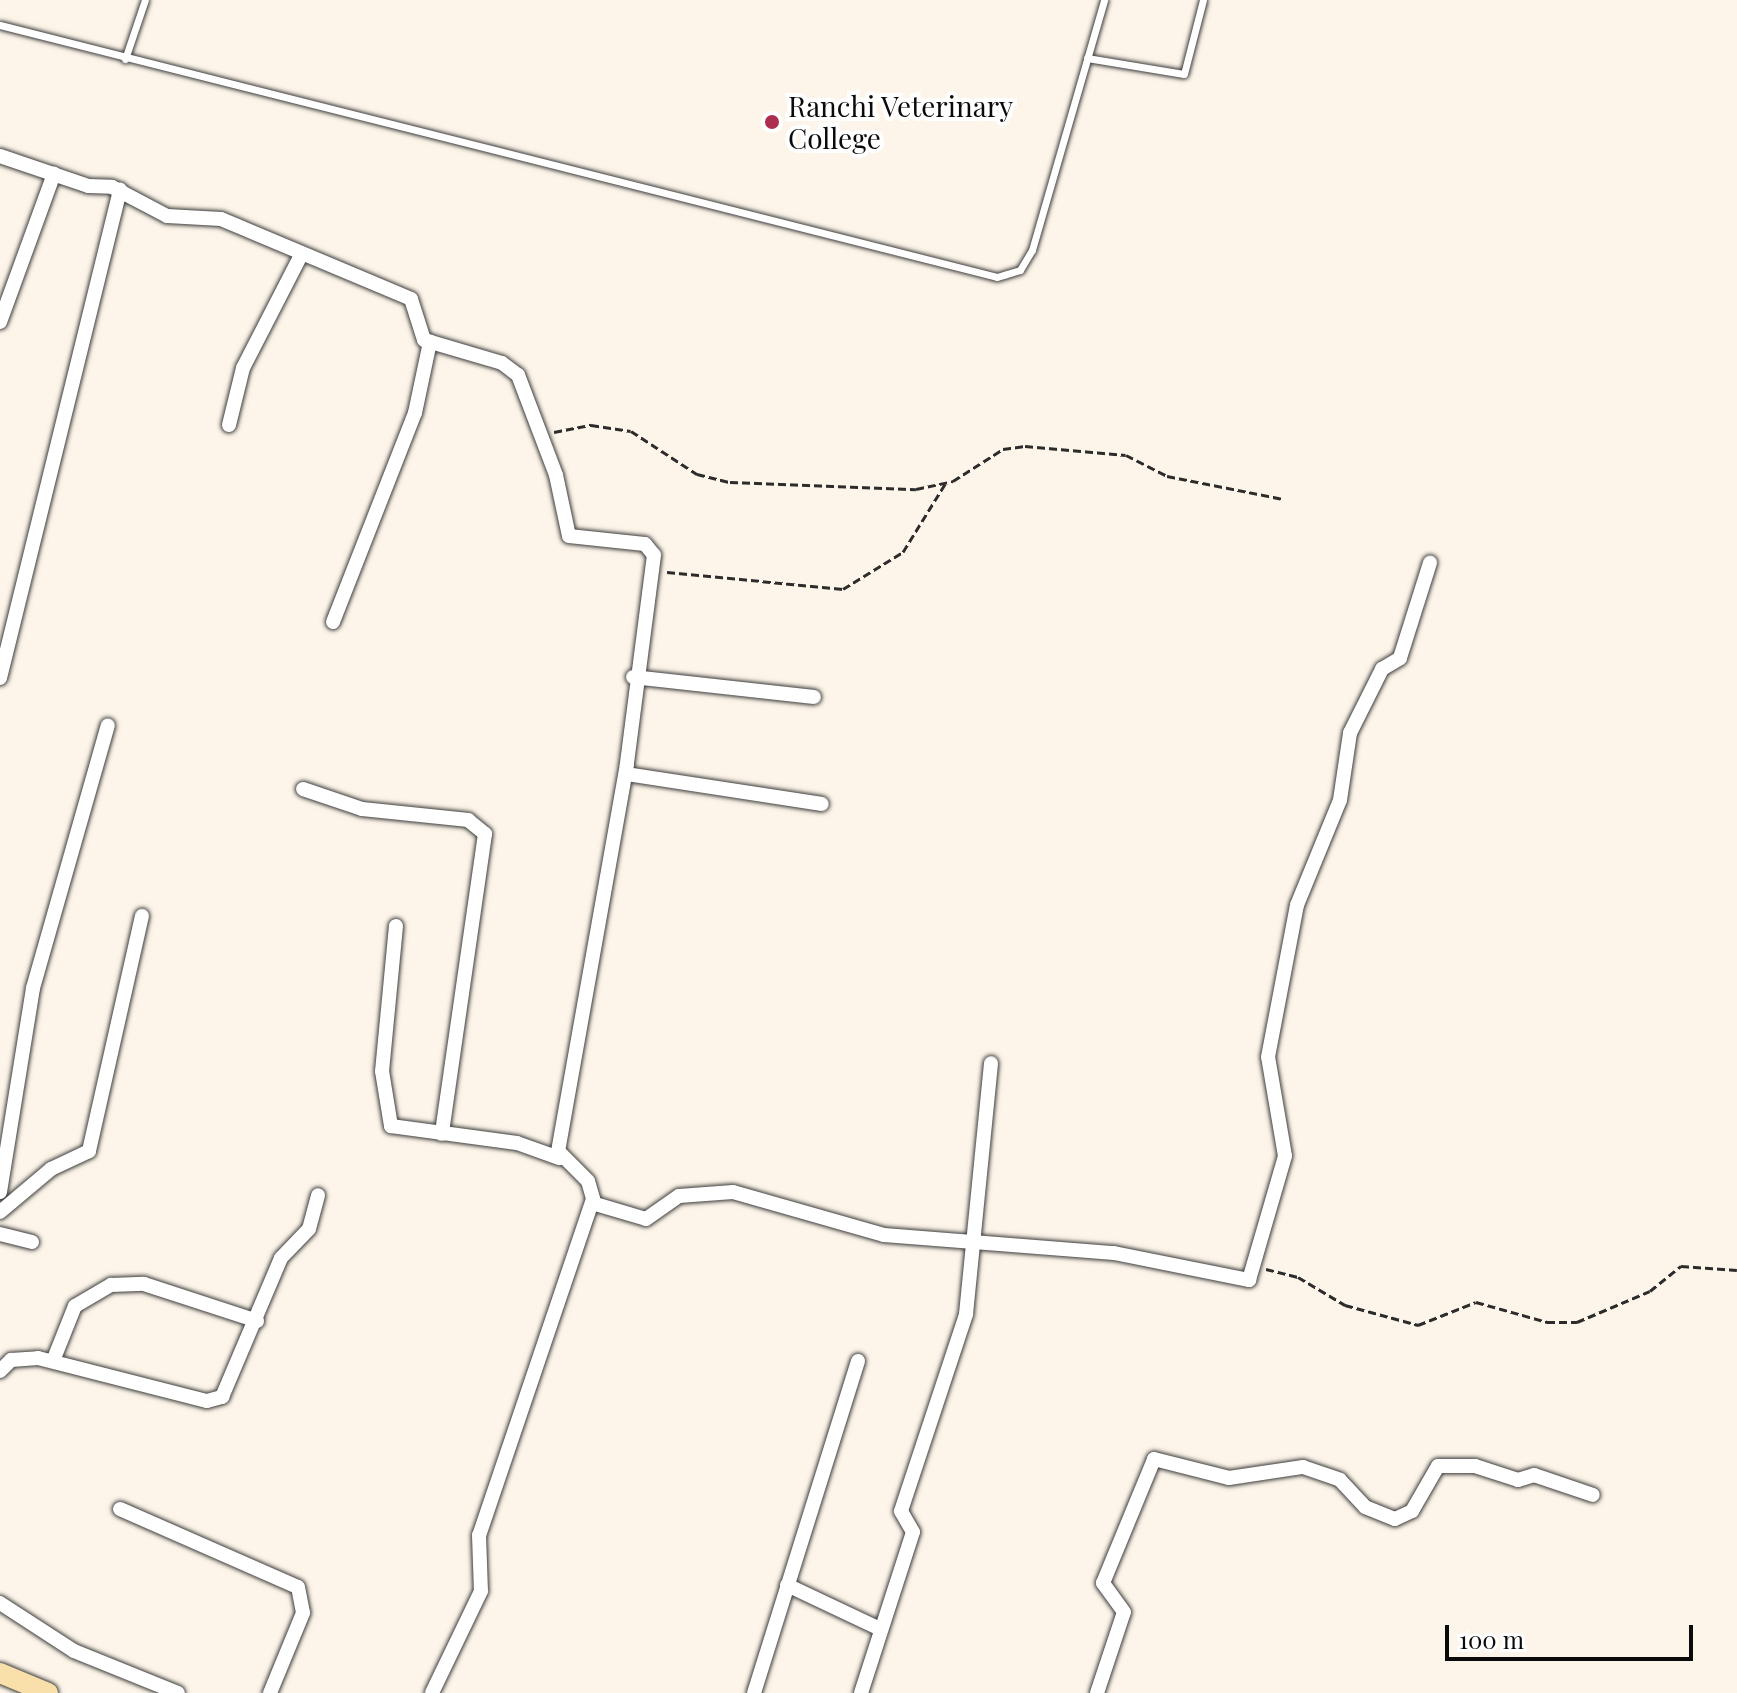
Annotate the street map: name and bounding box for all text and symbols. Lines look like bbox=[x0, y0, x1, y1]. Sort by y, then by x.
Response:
place label: Ranchi Veterinary College bbox=[788, 89, 1014, 155]
marker: Ranchi Veterinary College bbox=[763, 113, 781, 131]
scale bar bbox=[1449, 1609, 1697, 1659]
text: 100 m bbox=[1459, 1623, 1524, 1655]

